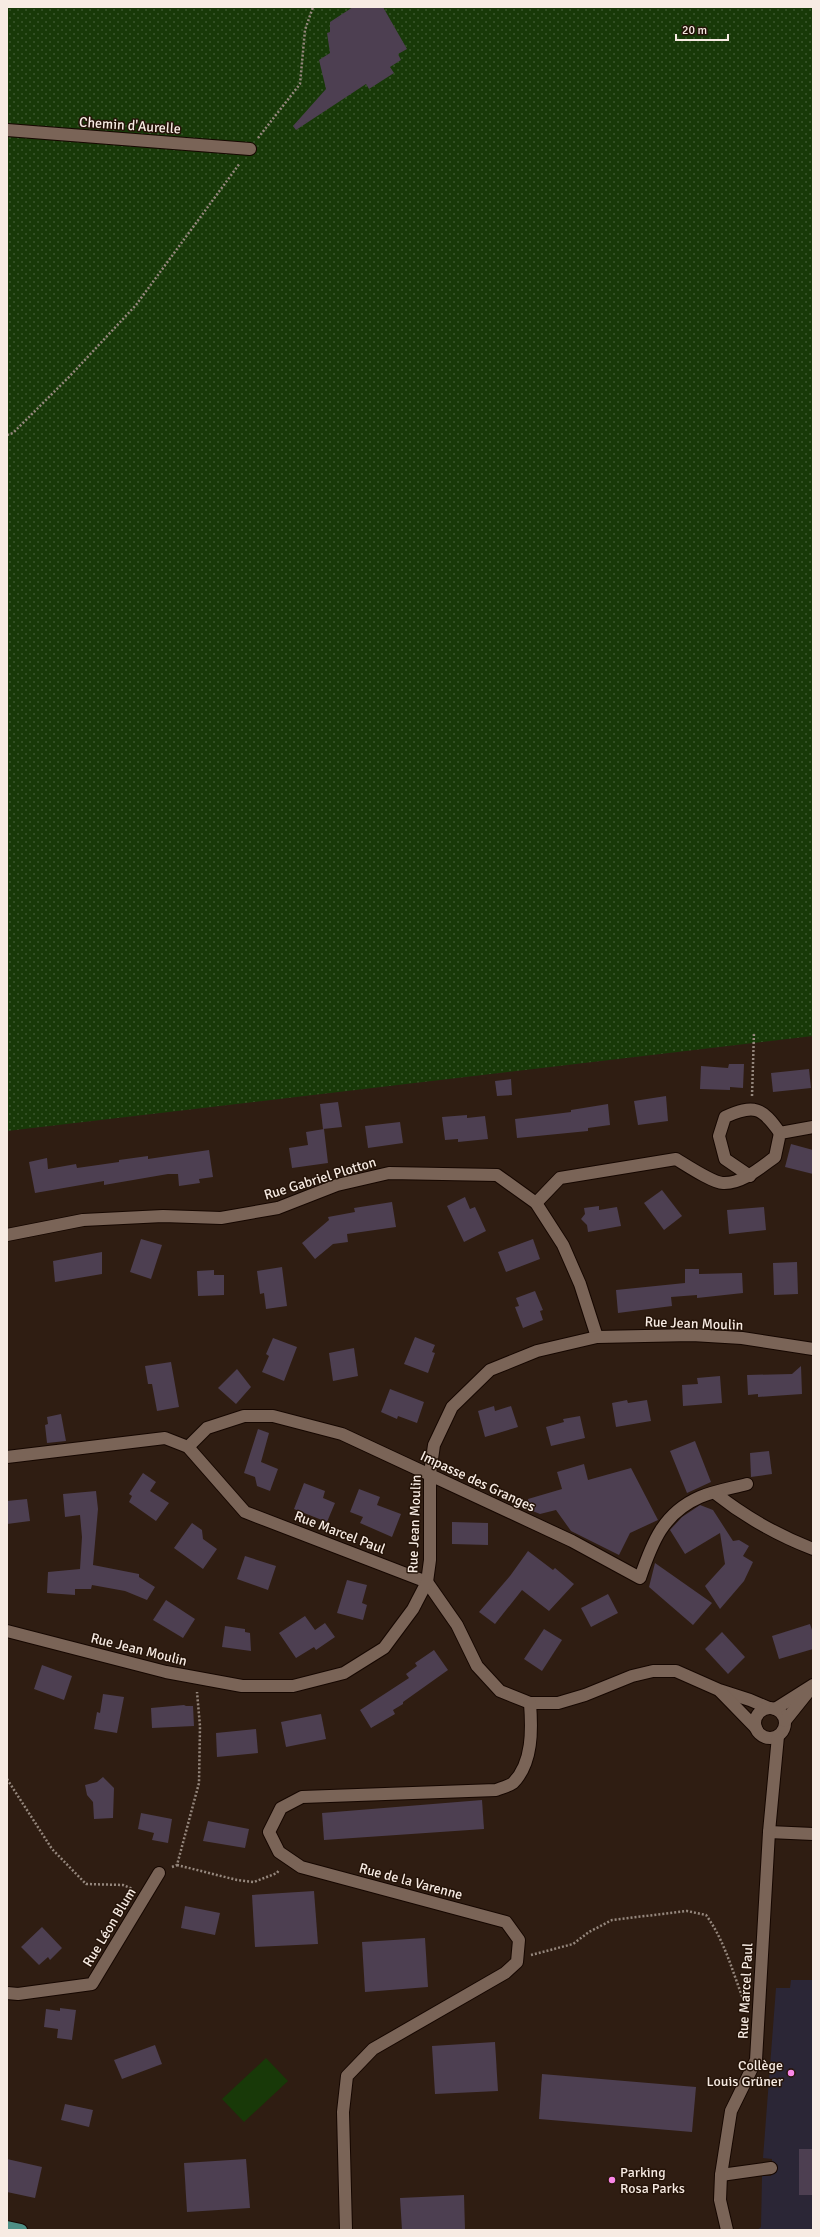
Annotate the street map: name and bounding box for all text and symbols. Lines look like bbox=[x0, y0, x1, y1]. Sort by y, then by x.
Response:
scale bar bbox=[676, 16, 728, 42]
text: 20 m bbox=[682, 23, 707, 38]
street label: Chemin d'Aurelle bbox=[79, 113, 181, 138]
street label: Rue Gabriel Plotton bbox=[262, 1153, 378, 1204]
street label: Rue Jean Moulin bbox=[644, 1313, 744, 1334]
street label: Impasse des Granges bbox=[418, 1447, 538, 1516]
street label: Rue Jean Moulin bbox=[404, 1474, 425, 1574]
street label: Rue Marcel Paul bbox=[292, 1507, 388, 1558]
street label: Rue Jean Moulin bbox=[89, 1629, 189, 1670]
street label: Rue de la Varenne bbox=[357, 1860, 464, 1903]
street label: Rue Léon Blum bbox=[79, 1885, 140, 1970]
street label: Rue Marcel Paul bbox=[734, 1942, 757, 2040]
place label: Collège Louis Grüner bbox=[707, 2057, 784, 2090]
marker: Collège Louis Grüner bbox=[786, 2068, 796, 2078]
place label: Parking Rosa Parks bbox=[620, 2164, 685, 2197]
marker: Parking Rosa Parks bbox=[607, 2175, 617, 2185]

